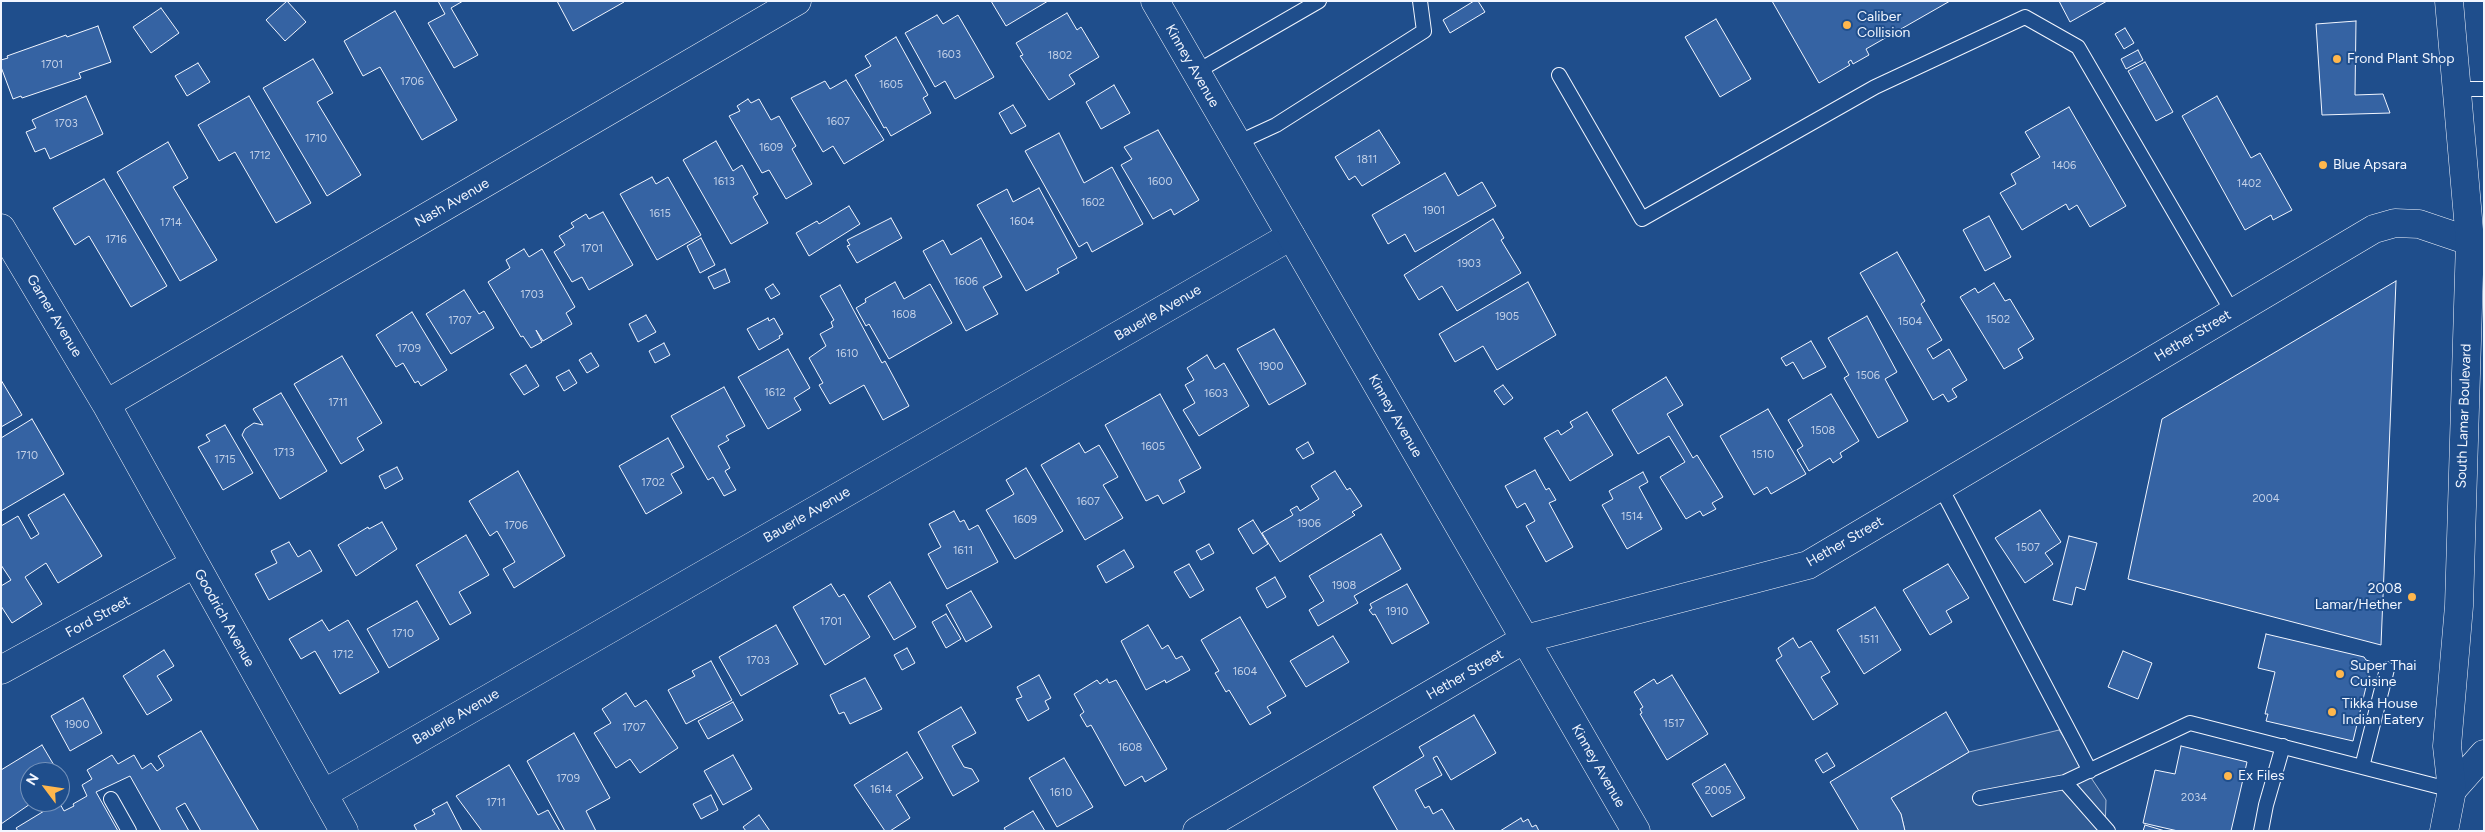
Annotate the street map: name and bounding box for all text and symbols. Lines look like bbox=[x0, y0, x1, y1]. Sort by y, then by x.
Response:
place label: Caliber Collision bbox=[1857, 9, 1910, 41]
marker: Caliber Collision bbox=[1841, 19, 1853, 31]
street label: Kinney Avenue bbox=[1161, 22, 1223, 110]
house number: 1603 bbox=[937, 48, 961, 62]
house number: 1802 bbox=[1048, 49, 1072, 63]
place label: Frond Plant Shop bbox=[2347, 51, 2454, 67]
marker: Frond Plant Shop bbox=[2331, 53, 2343, 65]
house number: 1701 bbox=[41, 58, 63, 72]
house number: 1706 bbox=[400, 75, 424, 89]
house number: 1605 bbox=[879, 78, 903, 92]
house number: 1607 bbox=[826, 115, 850, 129]
house number: 1703 bbox=[54, 117, 78, 131]
house number: 1710 bbox=[305, 132, 327, 146]
house number: 1609 bbox=[759, 141, 783, 155]
house number: 1712 bbox=[249, 149, 271, 163]
house number: 1811 bbox=[1357, 153, 1377, 167]
place label: Blue Apsara bbox=[2333, 157, 2407, 173]
house number: 1406 bbox=[2052, 159, 2076, 173]
marker: Blue Apsara bbox=[2317, 159, 2329, 171]
street label: Nash Avenue bbox=[412, 175, 492, 231]
house number: 1613 bbox=[713, 175, 735, 189]
house number: 1600 bbox=[1148, 175, 1172, 189]
house number: 1402 bbox=[2237, 177, 2261, 191]
house number: 1602 bbox=[1081, 196, 1105, 210]
house number: 1901 bbox=[1423, 204, 1445, 218]
house number: 1615 bbox=[649, 207, 671, 221]
house number: 1604 bbox=[1010, 215, 1034, 229]
house number: 1714 bbox=[160, 216, 182, 230]
house number: 1716 bbox=[105, 233, 127, 247]
house number: 1701 bbox=[581, 242, 603, 256]
house number: 1903 bbox=[1457, 257, 1481, 271]
street label: Garner Avenue bbox=[23, 272, 85, 360]
house number: 1606 bbox=[954, 275, 978, 289]
street label: Bauerle Avenue bbox=[1112, 281, 1204, 345]
house number: 1703 bbox=[520, 288, 544, 302]
street label: Hether Street bbox=[2152, 307, 2234, 365]
house number: 1608 bbox=[892, 308, 916, 322]
house number: 1905 bbox=[1495, 310, 1519, 324]
house number: 1502 bbox=[1986, 313, 2010, 327]
house number: 1707 bbox=[448, 314, 472, 328]
house number: 1504 bbox=[1898, 315, 1922, 329]
house number: 1709 bbox=[397, 342, 421, 356]
street label: South Lamar Boulevard bbox=[2453, 343, 2475, 489]
house number: 1610 bbox=[836, 347, 858, 361]
house number: 1900 bbox=[1259, 360, 1283, 374]
house number: 1506 bbox=[1856, 369, 1880, 383]
street label: Kinney Avenue bbox=[1364, 372, 1426, 460]
house number: 1612 bbox=[764, 386, 786, 400]
house number: 1603 bbox=[1204, 387, 1228, 401]
house number: 1711 bbox=[328, 396, 348, 410]
house number: 1508 bbox=[1811, 424, 1835, 438]
house number: 1605 bbox=[1141, 440, 1165, 454]
house number: 1713 bbox=[274, 446, 294, 460]
house number: 1510 bbox=[1752, 448, 1774, 462]
house number: 1710 bbox=[16, 449, 38, 463]
house number: 1715 bbox=[214, 453, 236, 467]
house number: 1702 bbox=[641, 476, 665, 490]
street label: Bauerle Avenue bbox=[761, 483, 853, 547]
house number: 2004 bbox=[2252, 492, 2280, 506]
house number: 1607 bbox=[1076, 495, 1100, 509]
house number: 1514 bbox=[1621, 510, 1643, 524]
house number: 1609 bbox=[1013, 513, 1037, 527]
street label: Hether Street bbox=[1803, 513, 1887, 571]
house number: 1906 bbox=[1297, 517, 1321, 531]
house number: 1706 bbox=[504, 519, 528, 533]
house number: 1507 bbox=[2016, 541, 2040, 555]
house number: 1611 bbox=[953, 544, 973, 558]
street label: Goodrich Avenue bbox=[190, 566, 258, 670]
house number: 1908 bbox=[1332, 579, 1356, 593]
place label: 2008 Lamar/Hether bbox=[2315, 581, 2402, 614]
marker: 2008 Lamar/Hether bbox=[2406, 591, 2418, 603]
street label: Ford Street bbox=[63, 592, 133, 642]
house number: 1910 bbox=[1386, 605, 1408, 619]
house number: 1701 bbox=[820, 615, 842, 629]
house number: 1710 bbox=[392, 627, 414, 641]
house number: 1511 bbox=[1859, 633, 1879, 647]
street label: Hether Street bbox=[1423, 646, 1507, 704]
house number: 1712 bbox=[332, 648, 354, 662]
house number: 1703 bbox=[746, 654, 770, 668]
place label: Super Thai Cuisine bbox=[2350, 658, 2416, 690]
house number: 1604 bbox=[1233, 665, 1257, 679]
marker: Super Thai Cuisine bbox=[2334, 668, 2346, 680]
street label: Bauerle Avenue bbox=[410, 685, 502, 749]
place label: Tikka House Indian Eatery bbox=[2342, 696, 2424, 729]
marker: Tikka House Indian Eatery bbox=[2326, 706, 2338, 718]
house number: 1517 bbox=[1663, 717, 1685, 731]
house number: 1900 bbox=[65, 718, 89, 732]
house number: 1707 bbox=[622, 721, 646, 735]
street label: Kinney Avenue bbox=[1567, 722, 1629, 810]
house number: 1608 bbox=[1118, 741, 1142, 755]
north arrow bbox=[20, 762, 70, 812]
place label: Ex Files bbox=[2238, 768, 2284, 784]
marker: Ex Files bbox=[2222, 770, 2234, 782]
text: N bbox=[22, 771, 43, 789]
house number: 1709 bbox=[556, 772, 580, 786]
house number: 1614 bbox=[870, 783, 892, 797]
house number: 2005 bbox=[1705, 784, 1731, 798]
house number: 1610 bbox=[1050, 786, 1072, 800]
house number: 2034 bbox=[2181, 791, 2207, 805]
house number: 1711 bbox=[486, 796, 506, 810]

